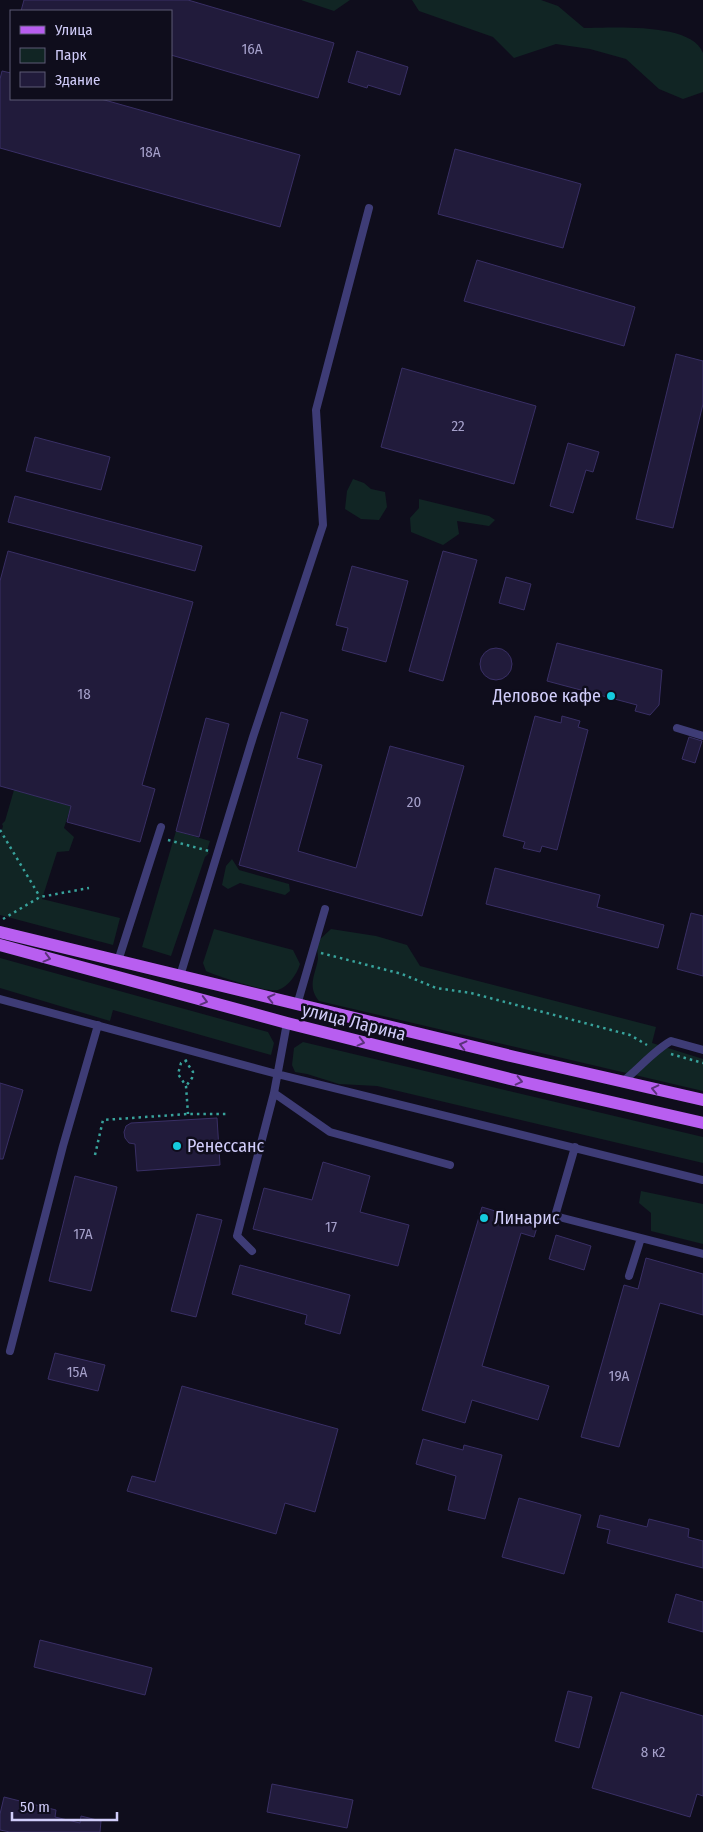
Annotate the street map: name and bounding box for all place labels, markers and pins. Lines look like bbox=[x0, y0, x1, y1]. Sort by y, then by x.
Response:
place label: Деловое кафе bbox=[492, 685, 601, 707]
marker: Деловое кафе bbox=[605, 690, 617, 702]
place label: Ренессанс bbox=[187, 1135, 265, 1157]
marker: Ренессанс bbox=[171, 1140, 183, 1152]
place label: Линарис bbox=[494, 1207, 560, 1229]
marker: Линарис bbox=[478, 1212, 490, 1224]

